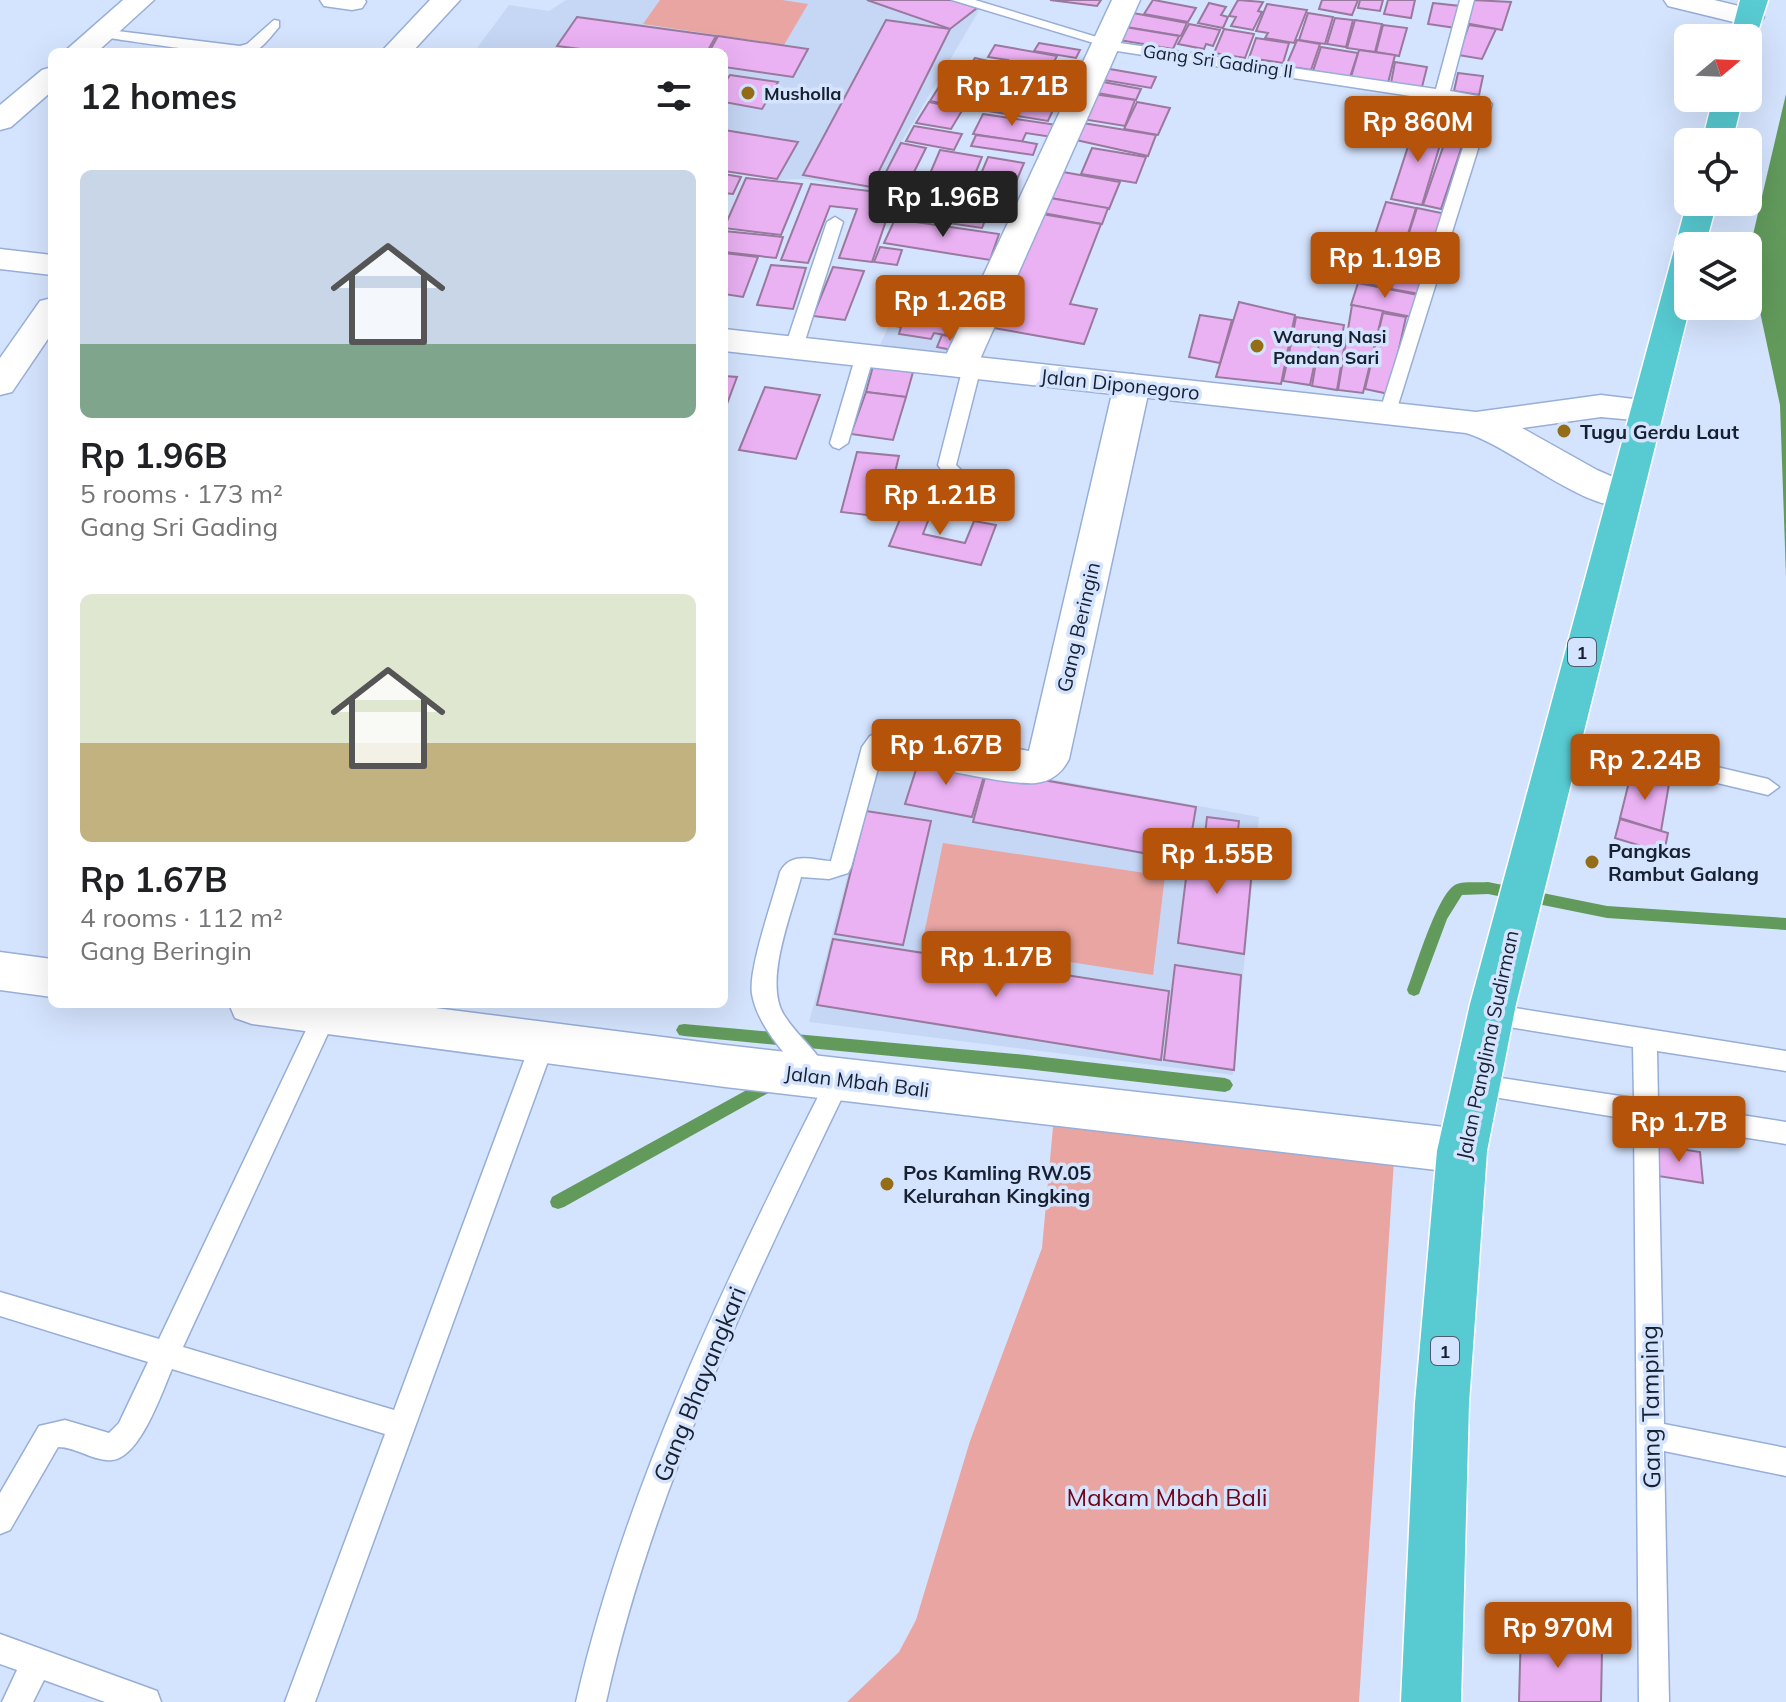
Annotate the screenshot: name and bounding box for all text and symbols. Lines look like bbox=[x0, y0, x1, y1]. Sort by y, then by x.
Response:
north arrow bbox=[1674, 24, 1762, 112]
map controls bbox=[1674, 24, 1762, 320]
street label: Gang Sri Gading II bbox=[1142, 39, 1294, 83]
pin: Rp 1.71B bbox=[929, 60, 1095, 128]
text: Rp 1.71B bbox=[956, 69, 1068, 102]
icon: filters bbox=[652, 74, 696, 118]
text: 12 homes bbox=[80, 75, 237, 118]
place label: Musholla bbox=[764, 82, 841, 105]
marker: Musholla bbox=[739, 84, 757, 102]
pin: Rp 860M bbox=[1344, 96, 1492, 164]
text: Rp 860M bbox=[1363, 105, 1473, 138]
button: locate bbox=[1674, 128, 1762, 216]
pin: Rp 1.96B bbox=[860, 171, 1026, 239]
text: Rp 1.96B bbox=[887, 180, 999, 213]
icon: home bbox=[316, 222, 460, 366]
pin: Rp 1.19B bbox=[1302, 232, 1468, 300]
button: layers bbox=[1674, 232, 1762, 320]
text: Rp 1.19B bbox=[1329, 241, 1441, 274]
pin: Rp 1.26B bbox=[867, 275, 1033, 343]
text: Rp 1.26B bbox=[894, 284, 1006, 317]
place label: Warung Nasi Pandan Sari bbox=[1273, 325, 1387, 369]
marker: Warung Nasi Pandan Sari bbox=[1248, 337, 1266, 355]
street label: Jalan Diponegoro bbox=[1039, 363, 1201, 405]
place label: Tugu Gerdu Laut bbox=[1580, 419, 1739, 444]
marker: Tugu Gerdu Laut bbox=[1555, 422, 1573, 440]
text: Rp 1.96B bbox=[80, 434, 227, 477]
pin: Rp 1.21B bbox=[857, 469, 1023, 537]
text: 5 rooms · 173 m² bbox=[80, 477, 283, 510]
text: Rp 1.21B bbox=[884, 478, 996, 511]
text: Gang Sri Gading bbox=[80, 510, 278, 543]
street label: Gang Beringin bbox=[1051, 560, 1105, 694]
road number: 1 bbox=[1568, 638, 1596, 666]
icon: home bbox=[316, 646, 460, 790]
pin: Rp 1.67B bbox=[863, 719, 1029, 787]
text: Rp 1.67B bbox=[890, 728, 1002, 761]
pin: Rp 2.24B bbox=[1562, 734, 1728, 802]
text: Rp 2.24B bbox=[1589, 743, 1701, 776]
pin: Rp 1.55B bbox=[1134, 828, 1300, 896]
text: Rp 1.55B bbox=[1161, 837, 1273, 870]
place label: Pangkas Rambut Galang bbox=[1608, 838, 1759, 886]
marker: Pangkas Rambut Galang bbox=[1583, 853, 1601, 871]
text: Rp 1.67B bbox=[80, 858, 227, 901]
text: 4 rooms · 112 m² bbox=[80, 901, 283, 934]
street label: Jalan Panglima Sudirman bbox=[1450, 928, 1524, 1162]
pin: Rp 1.17B bbox=[913, 931, 1079, 999]
text: Gang Beringin bbox=[80, 934, 252, 967]
text: Rp 1.17B bbox=[940, 940, 1052, 973]
street label: Jalan Mbah Bali bbox=[783, 1060, 931, 1102]
pin: Rp 1.7B bbox=[1605, 1096, 1753, 1164]
text: Rp 1.7B bbox=[1630, 1105, 1728, 1138]
place label: Pos Kamling RW.05 Kelurahan Kingking bbox=[903, 1160, 1091, 1208]
marker: Pos Kamling RW.05 Kelurahan Kingking bbox=[878, 1175, 896, 1193]
street label: Gang Bhayangkari bbox=[646, 1282, 752, 1486]
street label: Gang Tamping bbox=[1634, 1325, 1666, 1489]
road number: 1 bbox=[1431, 1337, 1459, 1365]
park label: Makam Mbah Bali bbox=[1067, 1482, 1267, 1512]
pin: Rp 970M bbox=[1484, 1602, 1632, 1670]
text: Rp 970M bbox=[1503, 1611, 1613, 1644]

